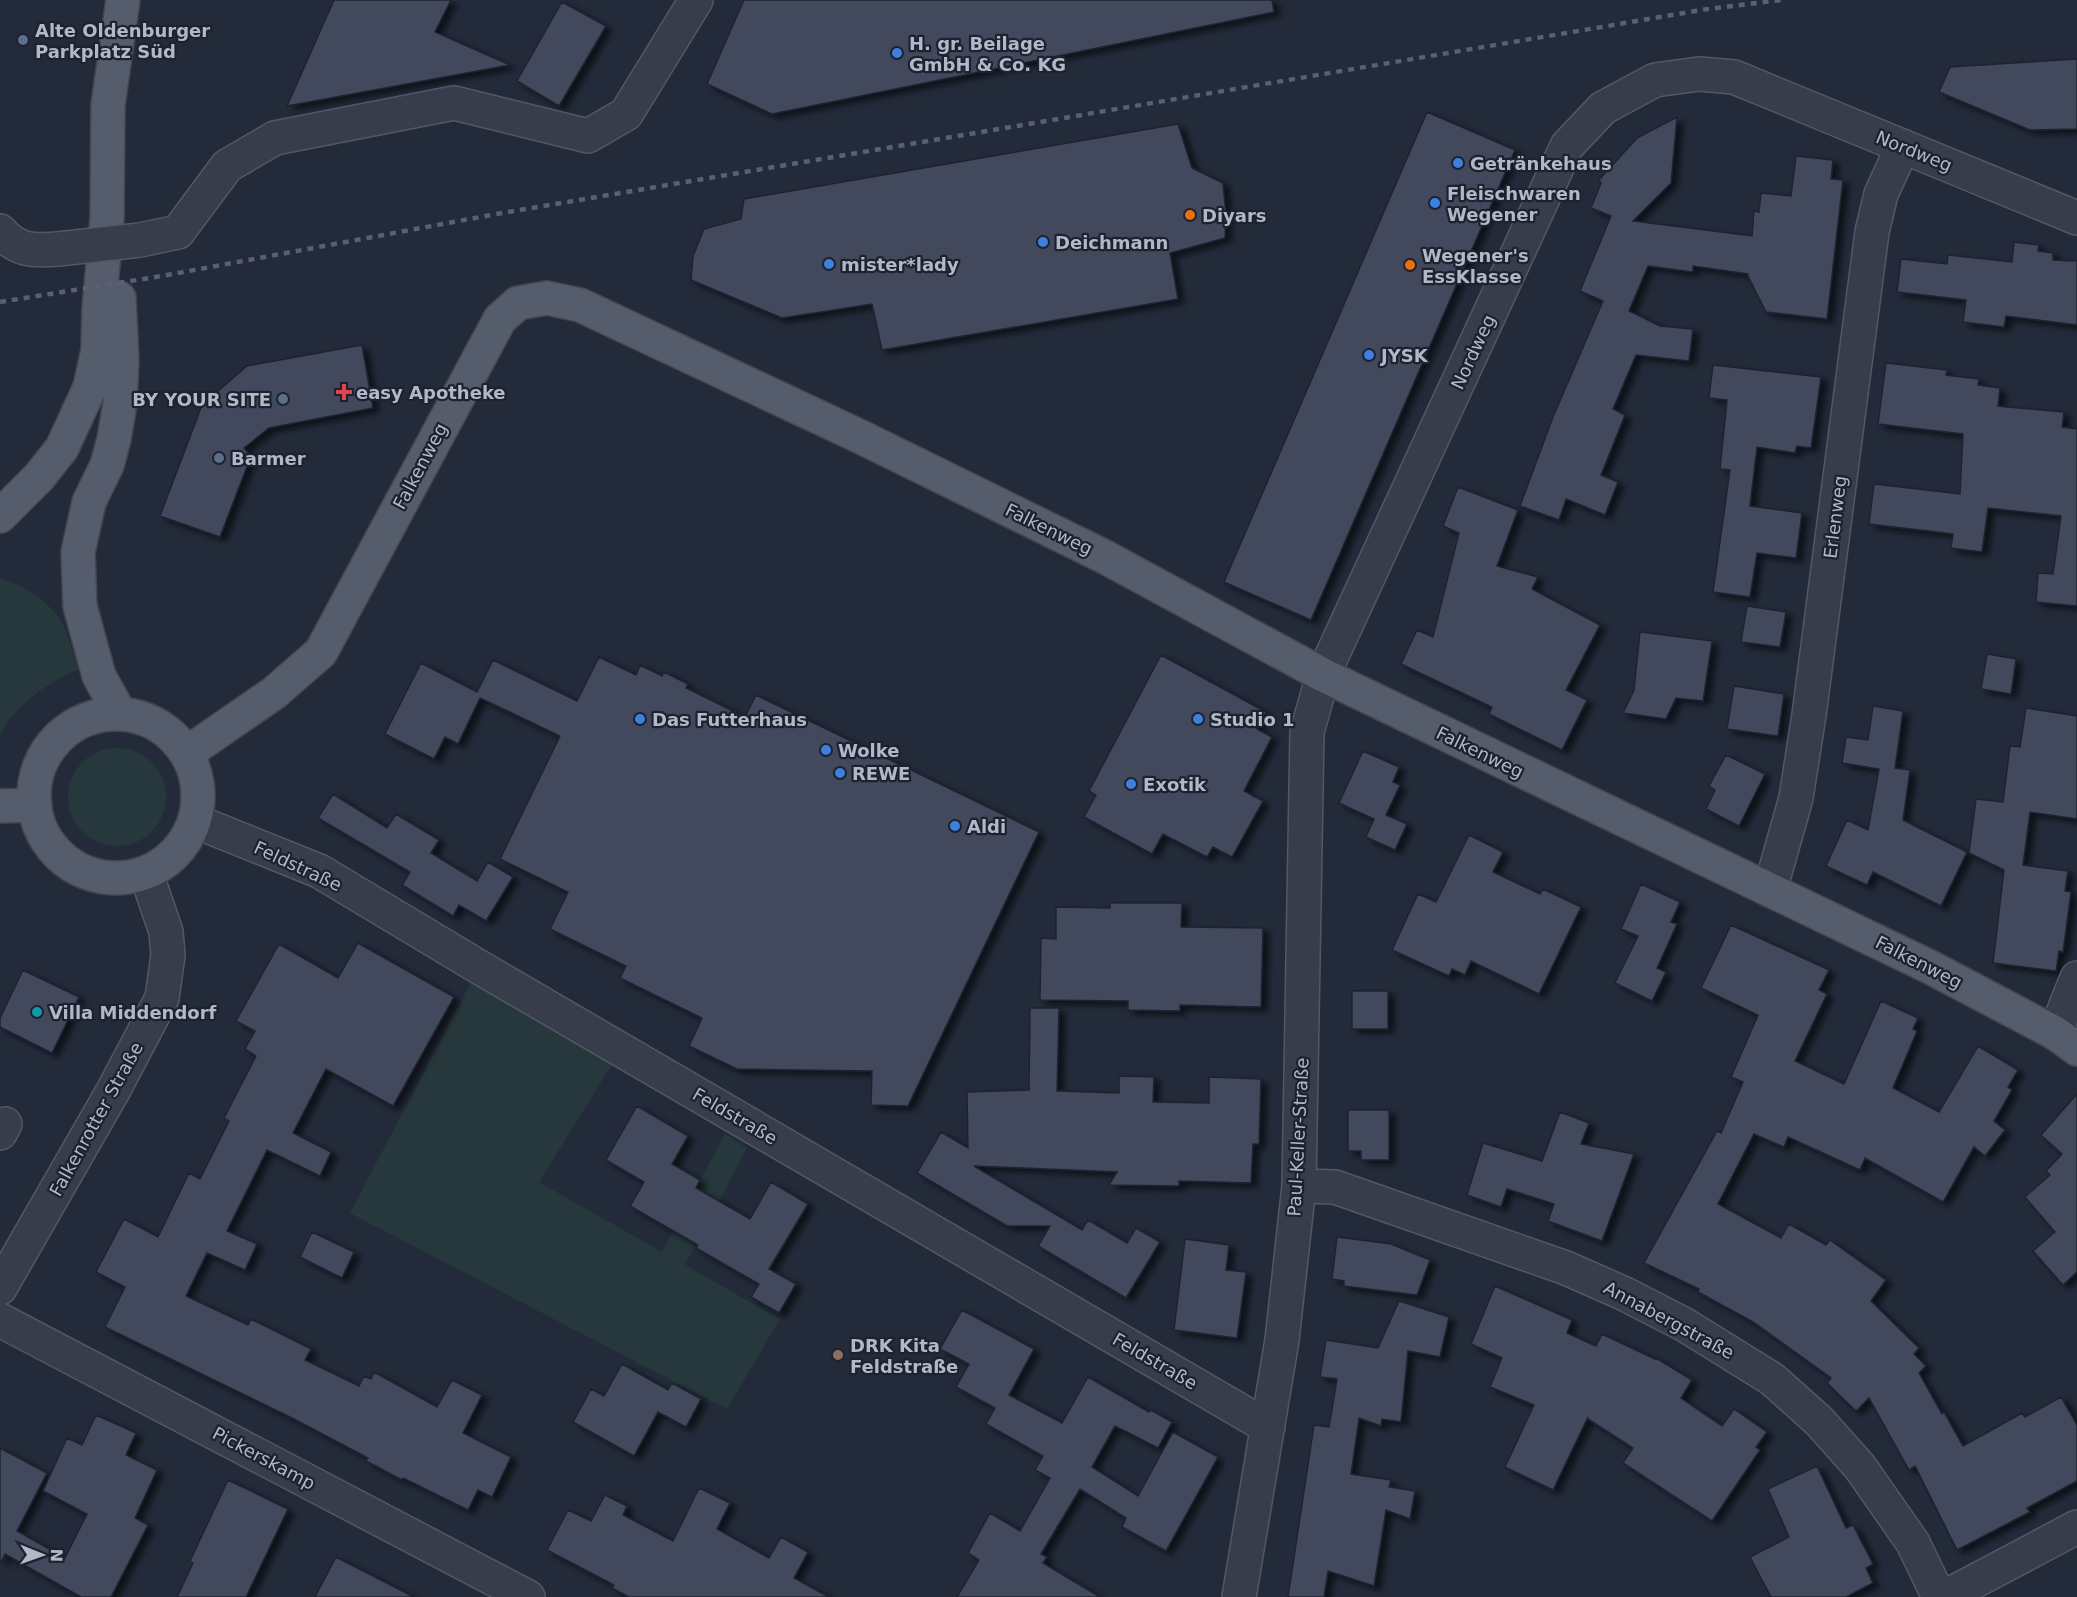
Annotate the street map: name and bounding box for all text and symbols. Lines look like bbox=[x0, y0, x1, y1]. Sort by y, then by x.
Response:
place label: Alte Oldenburger Parkplatz Süd bbox=[35, 20, 210, 62]
marker: Alte Oldenburger Parkplatz Süd bbox=[16, 33, 30, 47]
place label: H. gr. Beilage GmbH & Co. KG bbox=[909, 33, 1066, 75]
marker: H. gr. Beilage GmbH & Co. KG bbox=[890, 46, 904, 60]
street label: Nordweg bbox=[1873, 126, 1955, 176]
place label: Getränkehaus bbox=[1470, 153, 1612, 174]
marker: Getränkehaus bbox=[1451, 156, 1465, 170]
place label: Fleischwaren Wegener bbox=[1447, 183, 1581, 225]
marker: Fleischwaren Wegener bbox=[1428, 196, 1442, 210]
place label: Diyars bbox=[1202, 205, 1267, 226]
marker: Diyars bbox=[1183, 208, 1197, 222]
place label: Deichmann bbox=[1055, 232, 1168, 253]
marker: Deichmann bbox=[1036, 235, 1050, 249]
place label: Wegener's EssKlasse bbox=[1422, 245, 1529, 287]
place label: mister*lady bbox=[841, 254, 959, 275]
marker: mister*lady bbox=[822, 257, 836, 271]
marker: Wegener's EssKlasse bbox=[1403, 258, 1417, 272]
street label: Nordweg bbox=[1447, 311, 1499, 393]
place label: JYSK bbox=[1379, 345, 1429, 366]
marker: JYSK bbox=[1362, 348, 1376, 362]
place label: easy Apotheke bbox=[356, 382, 506, 403]
marker: easy Apotheke bbox=[337, 385, 351, 399]
place label: BY YOUR SITE bbox=[132, 389, 271, 410]
marker: BY YOUR SITE bbox=[276, 392, 290, 406]
street label: Falkenweg bbox=[389, 419, 451, 513]
place label: Barmer bbox=[231, 448, 306, 469]
marker: Barmer bbox=[212, 451, 226, 465]
street label: Erlenweg bbox=[1819, 474, 1851, 560]
street label: Falkenweg bbox=[1002, 499, 1096, 559]
place label: Das Futterhaus bbox=[652, 709, 807, 730]
place label: Studio 1 bbox=[1210, 709, 1295, 730]
marker: Das Futterhaus bbox=[633, 712, 647, 726]
marker: Studio 1 bbox=[1191, 712, 1205, 726]
street label: Falkenweg bbox=[1433, 722, 1527, 782]
place label: Wolke bbox=[838, 740, 899, 761]
marker: Wolke bbox=[819, 743, 833, 757]
place label: REWE bbox=[852, 763, 910, 784]
marker: REWE bbox=[833, 766, 847, 780]
place label: Exotik bbox=[1143, 774, 1207, 795]
marker: Exotik bbox=[1124, 777, 1138, 791]
place label: Aldi bbox=[967, 816, 1006, 837]
marker: Aldi bbox=[948, 819, 962, 833]
street label: Feldstraße bbox=[251, 837, 345, 895]
street label: Falkenweg bbox=[1872, 931, 1966, 993]
place label: Villa Middendorf bbox=[49, 1002, 217, 1023]
marker: Villa Middendorf bbox=[30, 1005, 44, 1019]
street label: Falkenrotter Straße bbox=[45, 1038, 147, 1200]
street label: Paul-Keller-Straße bbox=[1283, 1057, 1313, 1217]
street label: Feldstraße bbox=[689, 1083, 781, 1149]
street label: Annabergstraße bbox=[1600, 1277, 1738, 1363]
street label: Feldstraße bbox=[1109, 1328, 1201, 1394]
place label: DRK Kita Feldstraße bbox=[850, 1335, 958, 1377]
marker: DRK Kita Feldstraße bbox=[831, 1348, 845, 1362]
street label: Pickerskamp bbox=[209, 1422, 319, 1494]
north arrow bbox=[12, 1525, 72, 1585]
text: N bbox=[47, 1548, 66, 1562]

